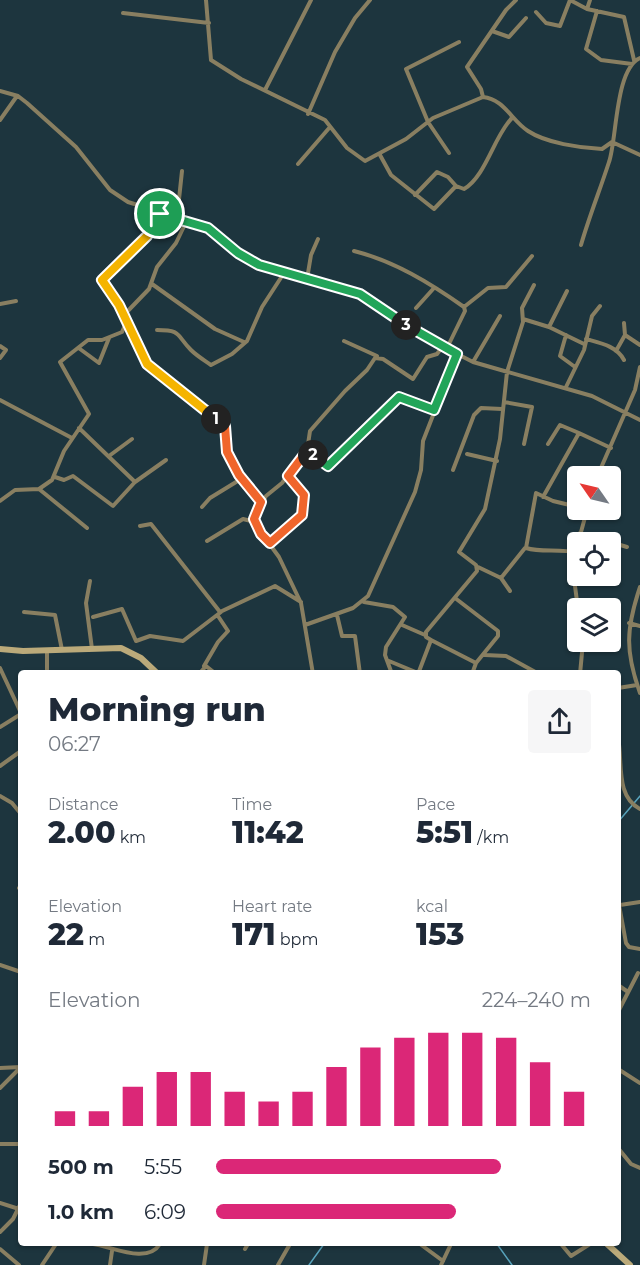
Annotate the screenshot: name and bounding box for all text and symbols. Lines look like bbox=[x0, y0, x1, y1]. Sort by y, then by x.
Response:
pin bbox=[134, 188, 185, 239]
icon: arrive bbox=[143, 197, 176, 230]
pin: 3 bbox=[391, 310, 421, 340]
text: 3 bbox=[401, 315, 411, 334]
pin: 1 bbox=[201, 404, 231, 434]
text: 1 bbox=[213, 409, 219, 428]
pin: 2 bbox=[298, 440, 328, 470]
text: 2 bbox=[308, 445, 318, 464]
north arrow bbox=[567, 466, 621, 520]
map controls bbox=[567, 466, 621, 652]
button: locate bbox=[567, 532, 621, 586]
button: layers bbox=[567, 598, 621, 652]
text: Morning run bbox=[48, 689, 266, 729]
button: share bbox=[528, 690, 591, 753]
text: 06:27 bbox=[48, 732, 101, 756]
text: Distance bbox=[48, 795, 118, 814]
text: Time bbox=[232, 795, 272, 814]
text: Pace bbox=[416, 795, 455, 814]
text: 2.00 bbox=[48, 814, 115, 851]
text: 11:42 bbox=[232, 814, 304, 851]
text: 5:51 bbox=[416, 814, 473, 851]
text: km bbox=[115, 828, 146, 847]
text: /km bbox=[473, 828, 509, 847]
text: Elevation bbox=[48, 897, 122, 916]
text: Heart rate bbox=[232, 897, 312, 916]
text: kcal bbox=[416, 897, 448, 916]
text: 22 bbox=[48, 916, 84, 953]
text: 171 bbox=[232, 916, 276, 953]
text: 153 bbox=[416, 916, 464, 953]
text: m bbox=[84, 930, 105, 949]
text: bpm bbox=[276, 930, 318, 949]
text: Elevation bbox=[48, 988, 140, 1012]
text: 224–240 m bbox=[482, 988, 591, 1012]
text: 500 m bbox=[48, 1155, 114, 1179]
text: 5:55 bbox=[144, 1155, 182, 1179]
text: 1.0 km bbox=[48, 1200, 114, 1224]
text: 6:09 bbox=[144, 1200, 186, 1224]

